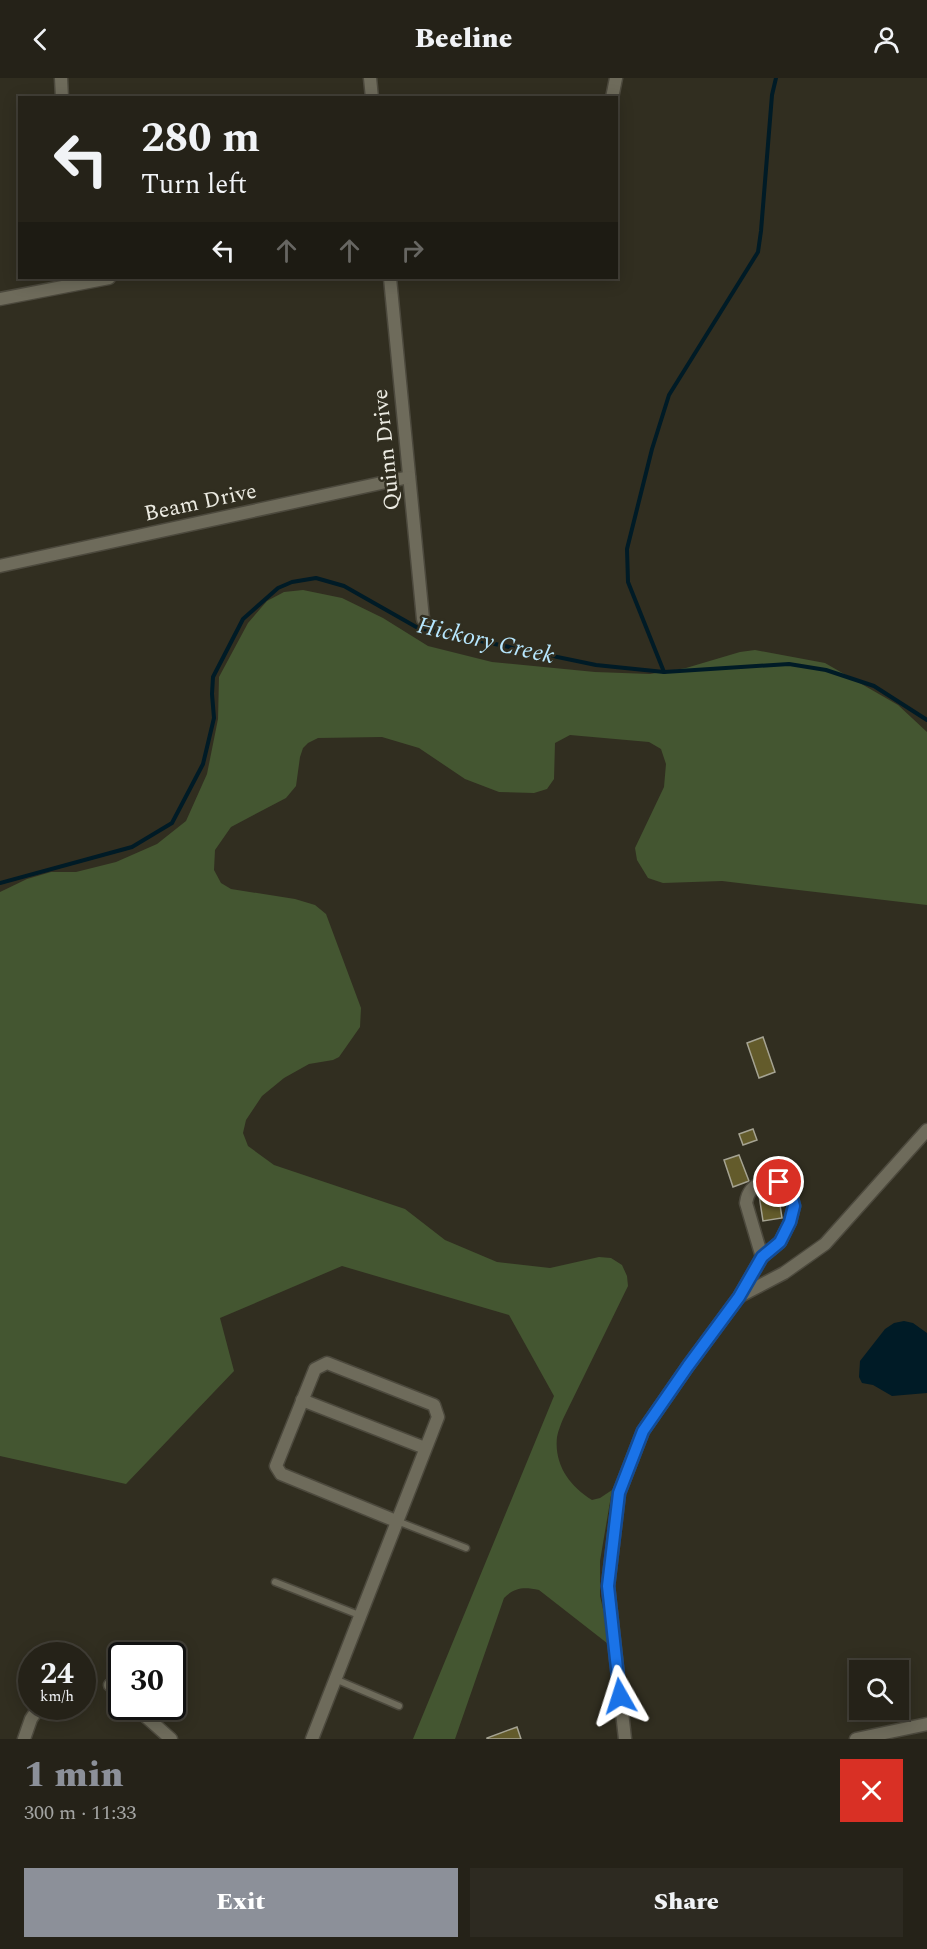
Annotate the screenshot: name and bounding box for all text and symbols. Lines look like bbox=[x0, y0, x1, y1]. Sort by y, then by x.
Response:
text: Beeline bbox=[415, 18, 512, 60]
icon: back bbox=[24, 23, 57, 56]
icon: person bbox=[870, 23, 903, 56]
text: 280 m bbox=[141, 107, 260, 170]
icon: left bbox=[42, 120, 120, 198]
text: Turn left bbox=[141, 164, 247, 206]
icon: left bbox=[207, 234, 240, 267]
icon: ahead bbox=[270, 234, 303, 267]
icon: ahead bbox=[333, 234, 366, 267]
icon: right bbox=[396, 234, 429, 267]
street label: Quinn Drive bbox=[364, 387, 409, 512]
street label: Beam Drive bbox=[141, 474, 260, 531]
water label: Hickory Creek bbox=[413, 608, 558, 674]
pin bbox=[753, 1156, 804, 1207]
icon: arrive bbox=[762, 1165, 795, 1198]
speed limit sign: 30 bbox=[108, 1642, 186, 1720]
text: 24 bbox=[40, 1651, 74, 1697]
map controls bbox=[849, 1660, 909, 1720]
button: search bbox=[849, 1660, 909, 1720]
position arrow bbox=[588, 1664, 652, 1728]
text: km/h bbox=[40, 1685, 74, 1708]
text: 1 min bbox=[24, 1748, 124, 1803]
button: close bbox=[840, 1759, 903, 1822]
text: 300 m · 11:33 bbox=[24, 1798, 136, 1828]
button: Exit bbox=[24, 1868, 458, 1937]
button: Share bbox=[470, 1868, 903, 1937]

